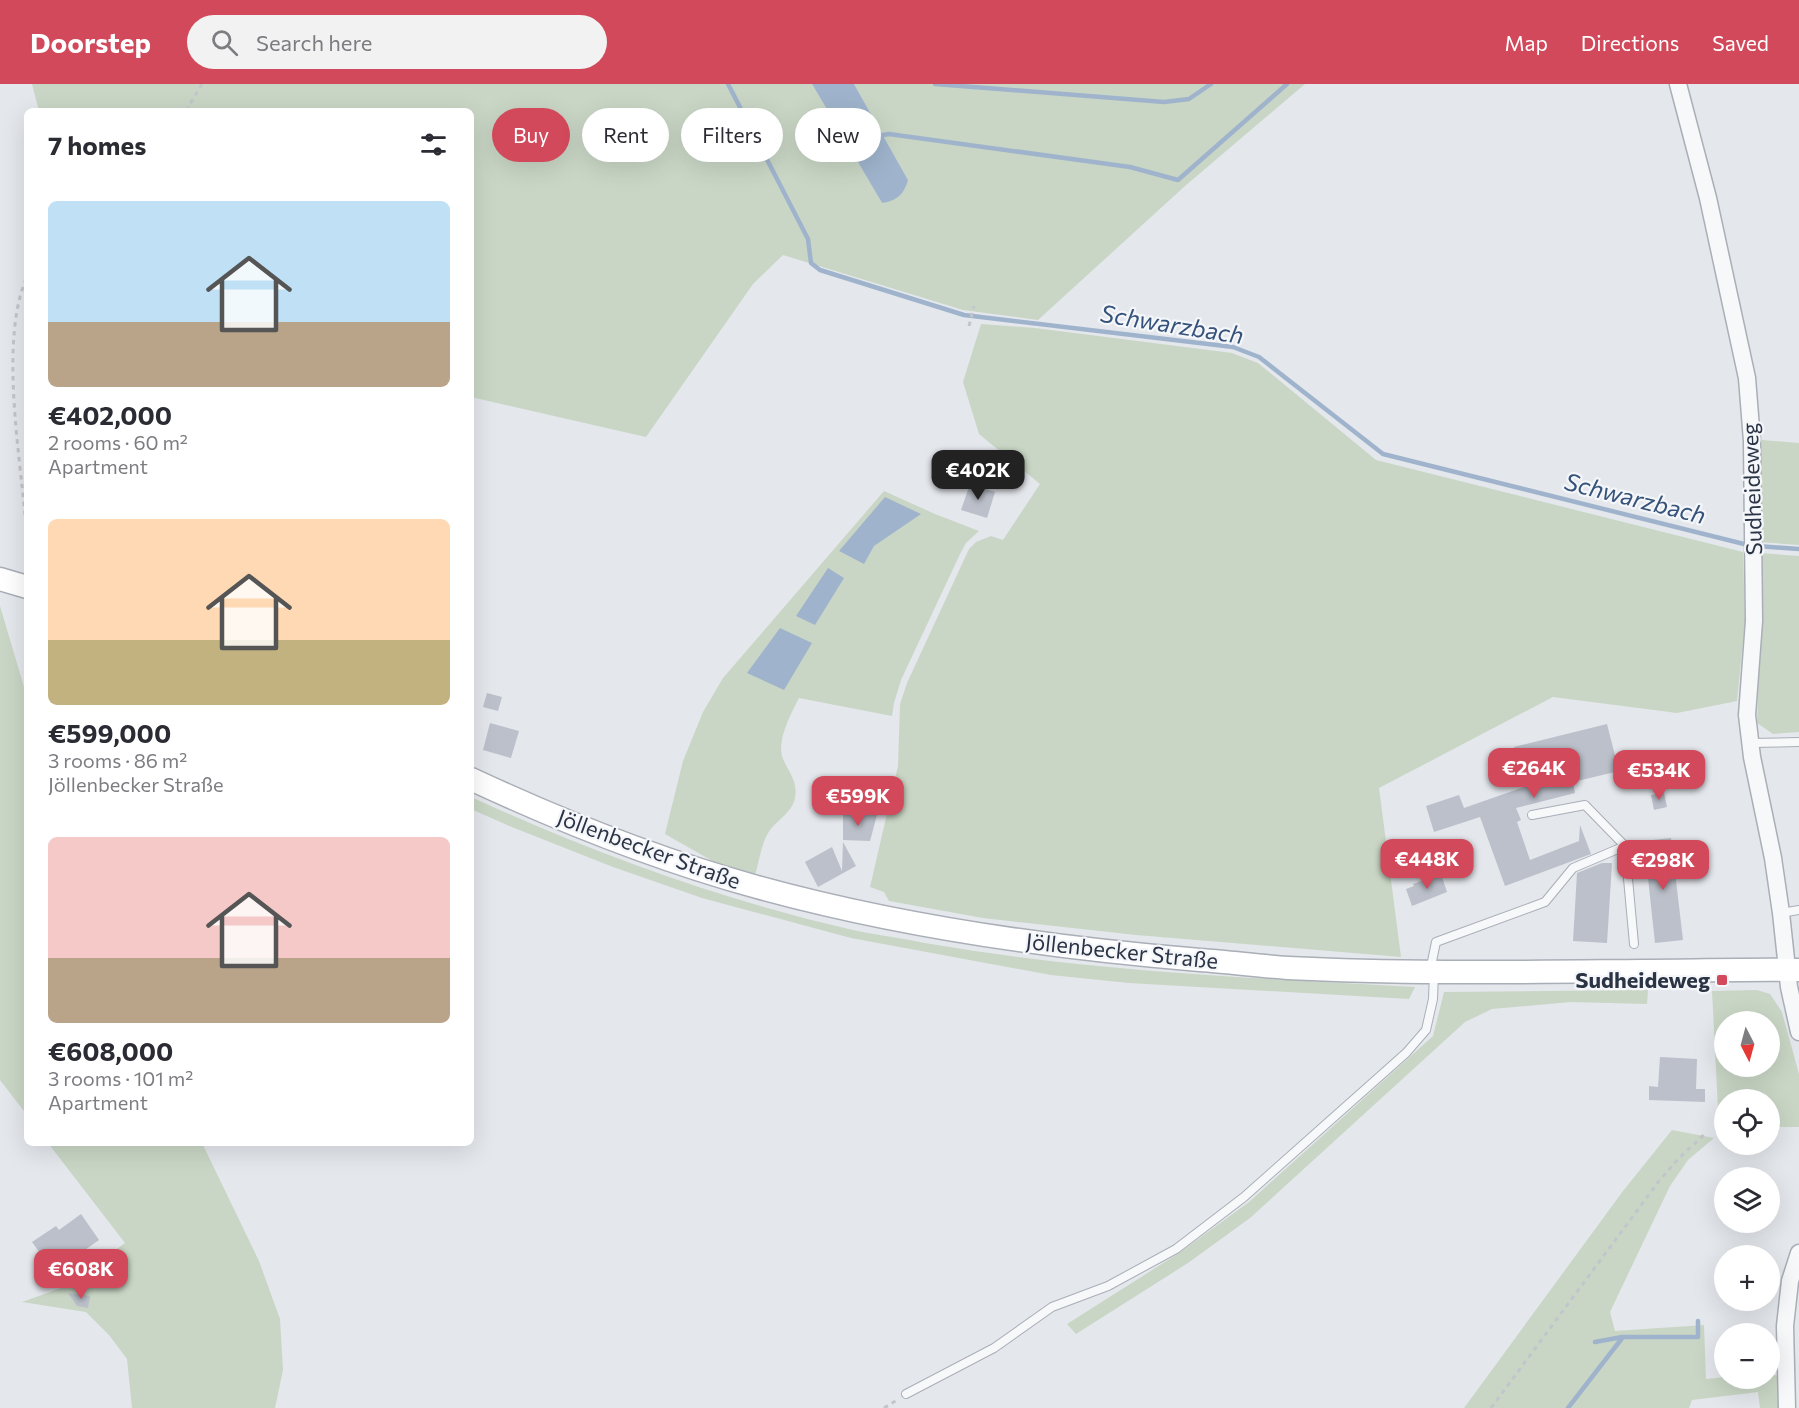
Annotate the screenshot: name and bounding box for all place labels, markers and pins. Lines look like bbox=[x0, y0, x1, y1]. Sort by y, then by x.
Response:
pin: €402K bbox=[936, 450, 1020, 501]
pin: €264K bbox=[1492, 748, 1576, 799]
pin: €534K bbox=[1617, 750, 1701, 801]
pin: €599K bbox=[816, 776, 900, 827]
pin: €448K bbox=[1385, 839, 1469, 890]
pin: €298K bbox=[1621, 840, 1705, 891]
place label: Sudheideweg bbox=[1575, 966, 1710, 993]
marker: Sudheideweg bbox=[1715, 973, 1729, 987]
pin: €608K bbox=[39, 1249, 123, 1300]

